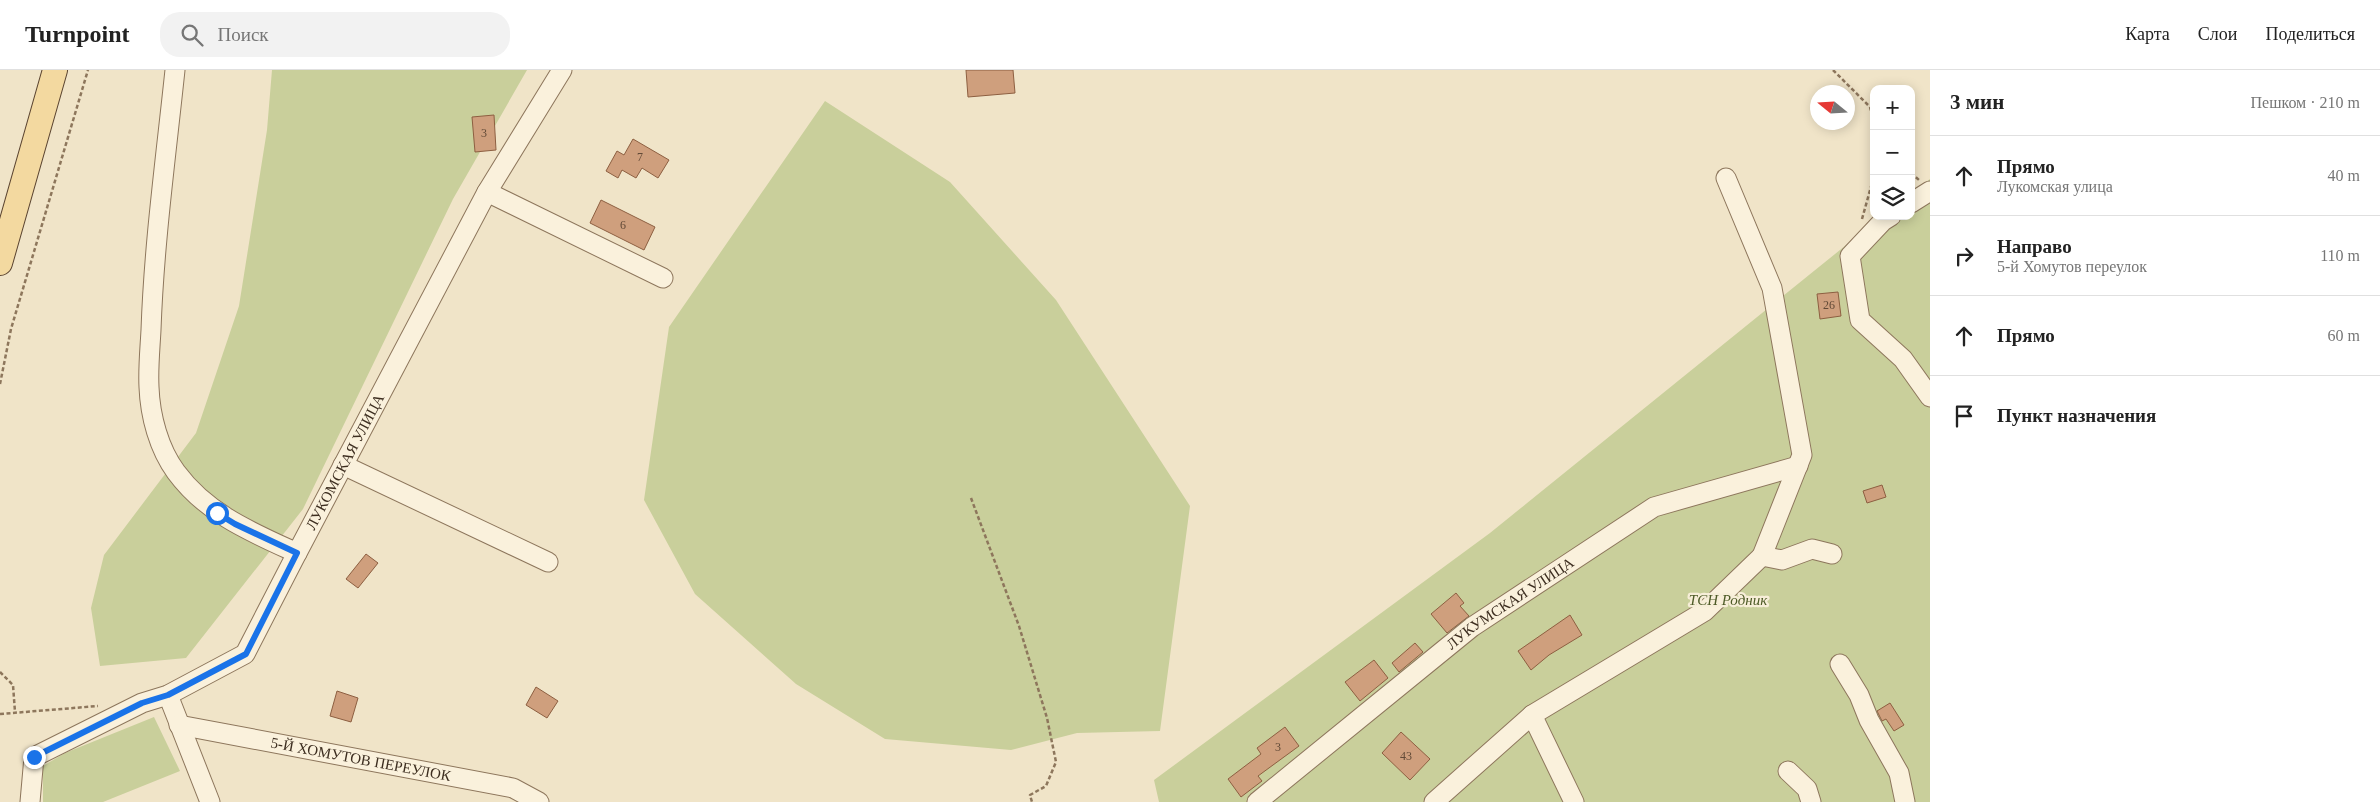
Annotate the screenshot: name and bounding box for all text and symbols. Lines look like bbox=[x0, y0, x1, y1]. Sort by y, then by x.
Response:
search box bbox=[160, 12, 510, 57]
text: Turnpoint bbox=[25, 21, 130, 47]
icon: search bbox=[178, 21, 206, 49]
text: Поиск bbox=[218, 24, 269, 45]
text: Карта bbox=[2125, 24, 2170, 44]
text: Слои bbox=[2198, 24, 2237, 44]
text: Поделиться bbox=[2265, 24, 2355, 44]
north arrow bbox=[1810, 85, 1855, 130]
map controls bbox=[1870, 85, 1915, 220]
button: + bbox=[1870, 85, 1915, 130]
text: 3 мин bbox=[1950, 90, 2004, 114]
text: Пешком · 210 m bbox=[2250, 94, 2360, 111]
house number: 3 bbox=[481, 126, 487, 140]
button: − bbox=[1870, 130, 1915, 175]
house number: 7 bbox=[637, 150, 643, 164]
text: Прямо bbox=[1997, 156, 2055, 177]
icon: ahead bbox=[1950, 162, 1978, 190]
text: 40 m bbox=[2328, 167, 2360, 184]
button: layers bbox=[1870, 175, 1915, 220]
text: Лукомская улица bbox=[1997, 178, 2113, 195]
house number: 6 bbox=[620, 218, 626, 232]
text: Направо bbox=[1997, 236, 2072, 257]
icon: right bbox=[1950, 242, 1978, 270]
text: 110 m bbox=[2320, 247, 2360, 264]
text: 5-й Хомутов переулок bbox=[1997, 258, 2147, 275]
house number: 26 bbox=[1823, 298, 1835, 312]
icon: ahead bbox=[1950, 322, 1978, 350]
text: Прямо bbox=[1997, 325, 2055, 346]
text: 60 m bbox=[2328, 327, 2360, 344]
street label: ЛУКОМСКАЯ УЛИЦА bbox=[303, 391, 387, 532]
icon: arrive bbox=[1950, 402, 1978, 430]
text: Пункт назначения bbox=[1997, 405, 2156, 426]
route start bbox=[206, 502, 229, 525]
street label: ЛУКУМСКАЯ УЛИЦА bbox=[1443, 554, 1577, 653]
park label: ТСН Родник bbox=[1689, 592, 1768, 608]
street label: 5-Й ХОМУТОВ ПЕРЕУЛОК bbox=[269, 734, 453, 784]
house number: 3 bbox=[1275, 740, 1281, 754]
route end bbox=[23, 746, 46, 769]
house number: 43 bbox=[1400, 749, 1412, 763]

